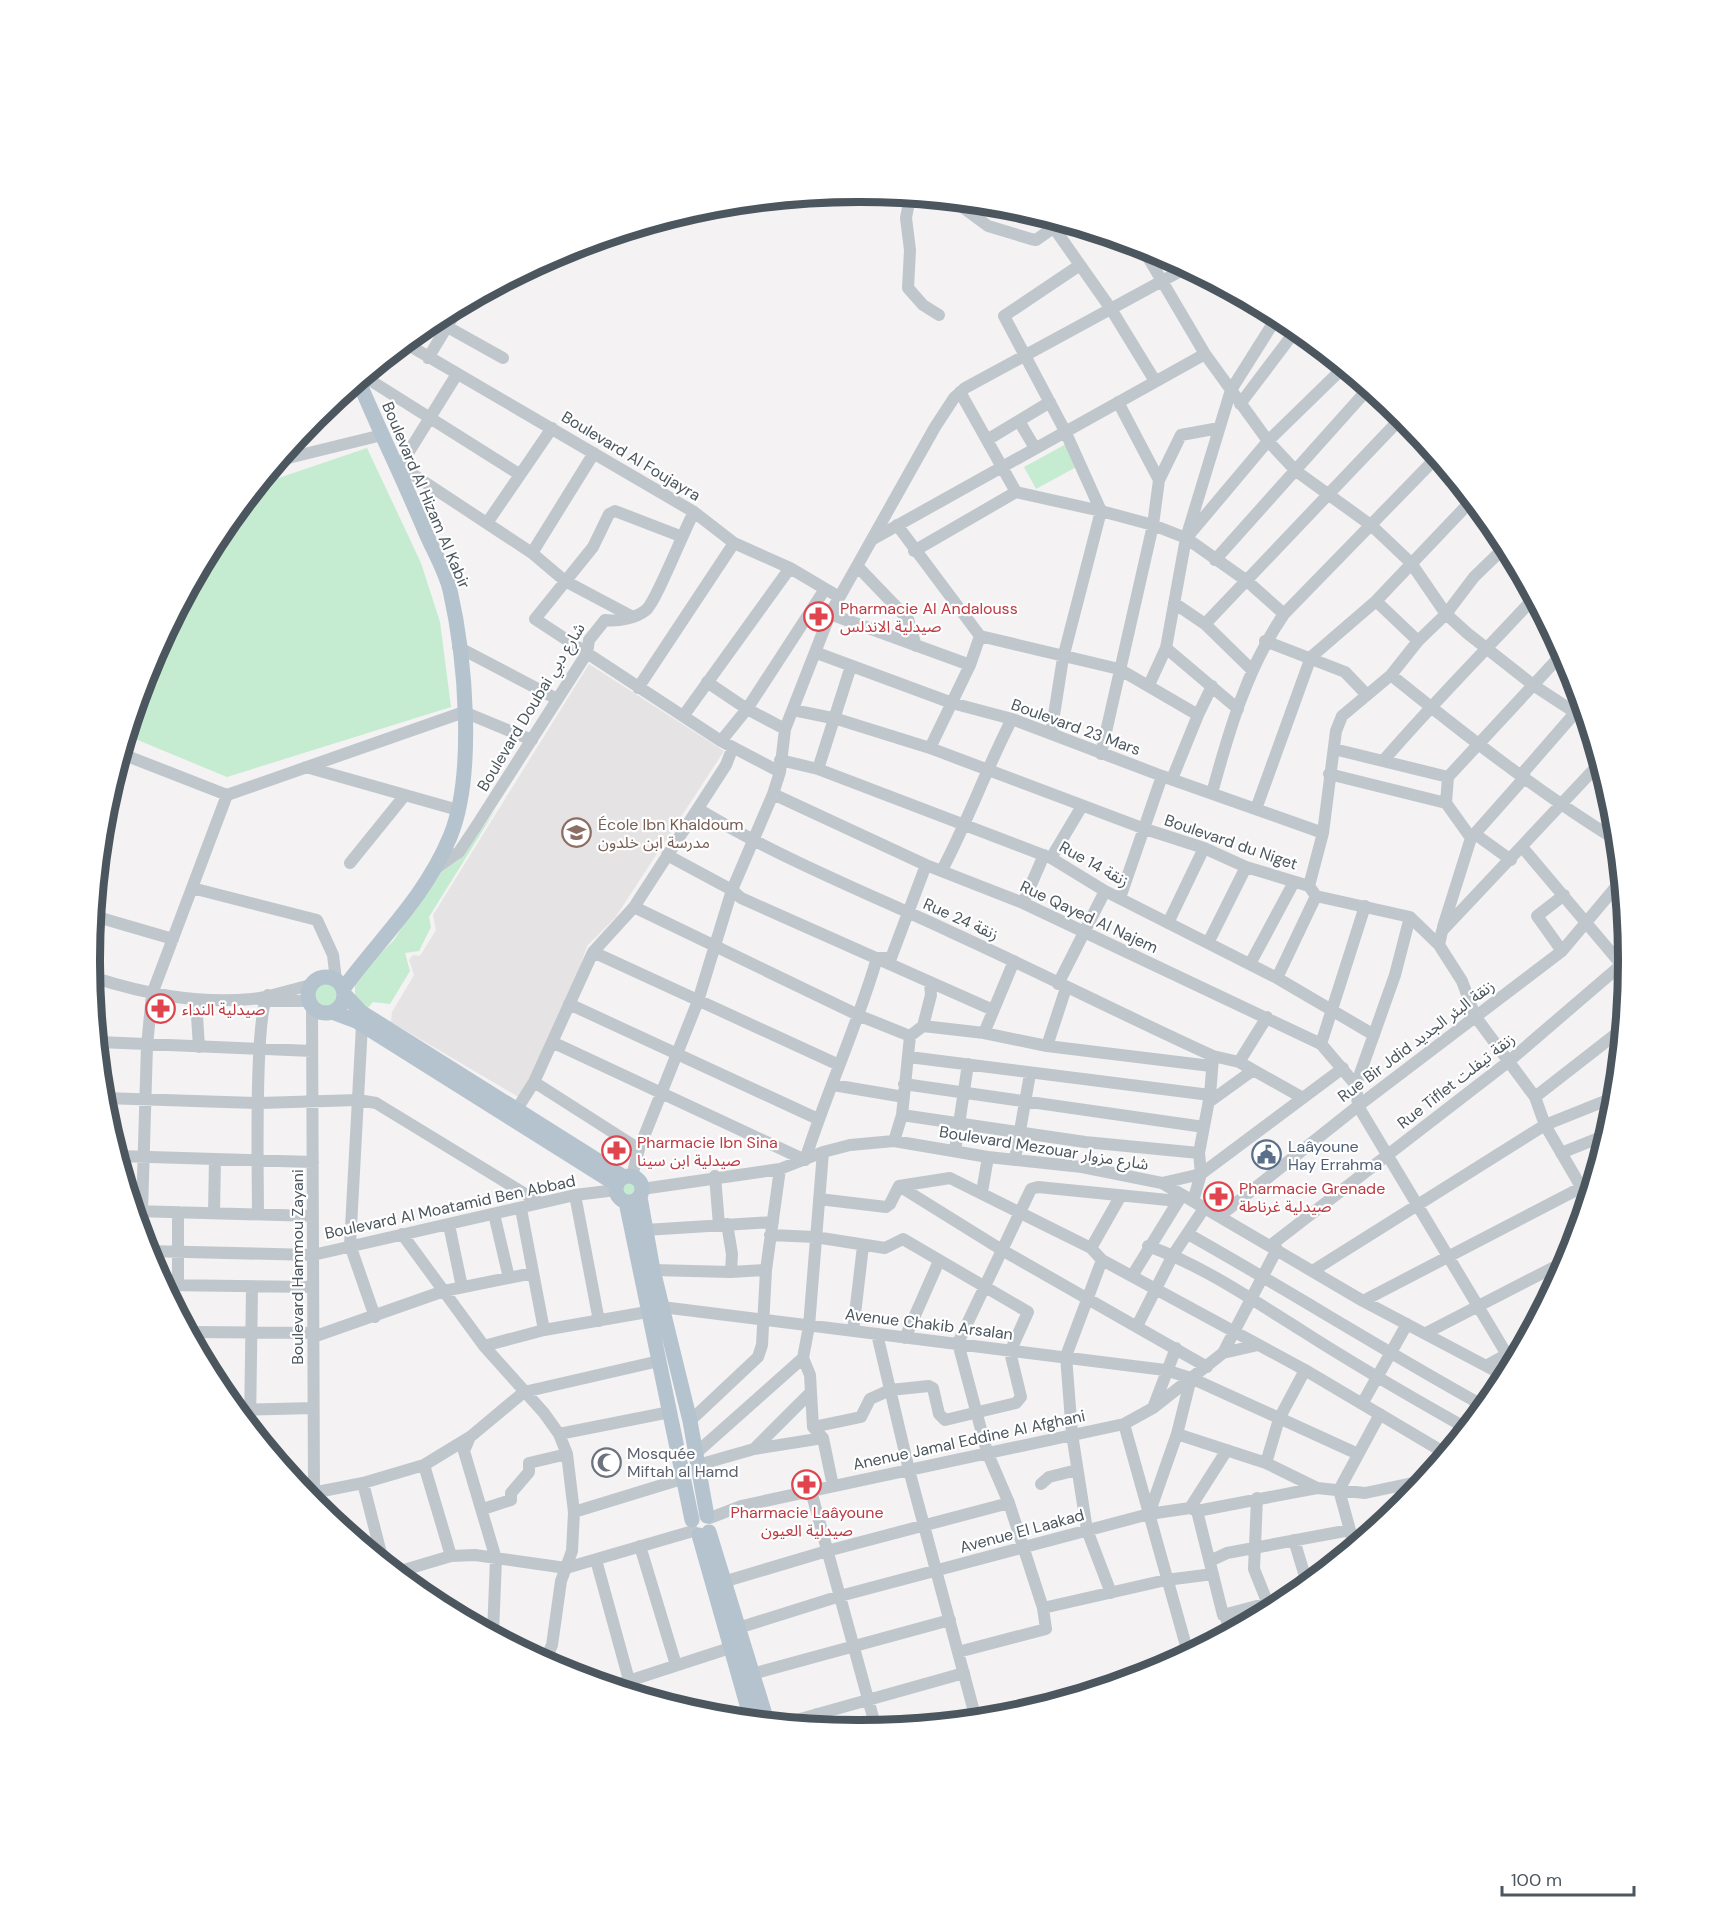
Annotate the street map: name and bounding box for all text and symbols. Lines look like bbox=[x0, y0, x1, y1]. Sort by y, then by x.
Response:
street label: Boulevard Al Hizam Al Kabir bbox=[377, 398, 475, 592]
street label: Boulevard Al Foujayra bbox=[558, 406, 704, 506]
place label: Pharmacie Al Andalouss صيدلية الاندلس bbox=[840, 598, 1018, 637]
pharmacy icon: Pharmacie Al Andalouss صيدلية الاندلس bbox=[803, 601, 835, 633]
street label: Boulevard Doubai شارع دبي bbox=[472, 619, 591, 796]
street label: Boulevard 23 Mars bbox=[1008, 694, 1144, 760]
street label: Boulevard du Niget bbox=[1162, 809, 1300, 875]
place label: École Ibn Khaldoum مدرسة ابن خلدون bbox=[598, 814, 744, 853]
school or university icon: École Ibn Khaldoum مدرسة ابن خلدون bbox=[561, 817, 593, 849]
street label: Rue 14 زنقة bbox=[1056, 836, 1132, 892]
street label: Rue Qayed Al Najem bbox=[1017, 876, 1161, 958]
street label: Rue 24 زنقة bbox=[920, 893, 1002, 945]
street label: Rue Bir Jdid زنقة البئر الجديد bbox=[1333, 975, 1499, 1107]
pharmacy icon: صيدلية النداء bbox=[145, 993, 177, 1025]
place label: صيدلية النداء bbox=[182, 999, 265, 1020]
street label: Rue Tiflet زنقة تيفلت bbox=[1393, 1028, 1519, 1134]
street label: Boulevard Mezouar شارع مزوار bbox=[937, 1121, 1150, 1177]
place label: Pharmacie Ibn Sina صيدلية ابن سينا bbox=[637, 1132, 778, 1171]
pharmacy icon: Pharmacie Ibn Sina صيدلية ابن سينا bbox=[600, 1135, 632, 1167]
place label: Laâyoune Hay Errahma bbox=[1288, 1136, 1382, 1175]
public building icon: Laâyoune Hay Errahma bbox=[1251, 1139, 1283, 1171]
street label: Boulevard Hammou Zayani bbox=[287, 1169, 308, 1365]
street label: Boulevard Al Moatamid Ben Abbad bbox=[323, 1170, 577, 1244]
place label: Pharmacie Grenade صيدلية غرناطة bbox=[1239, 1178, 1385, 1217]
pharmacy icon: Pharmacie Grenade صيدلية غرناطة bbox=[1202, 1181, 1234, 1213]
street label: Avenue Chakib Arsalan bbox=[844, 1303, 1014, 1345]
street label: Anenue Jamal Eddine Al Afghani bbox=[851, 1405, 1087, 1475]
place label: Mosquée Miftah al Hamd bbox=[627, 1443, 739, 1482]
mosque icon: Mosquée Miftah al Hamd bbox=[590, 1446, 622, 1478]
pharmacy icon: Pharmacie Laâyoune صيدلية العيون bbox=[791, 1468, 823, 1500]
place label: Pharmacie Laâyoune صيدلية العيون bbox=[730, 1502, 884, 1541]
street label: Avenue El Laakad bbox=[957, 1504, 1087, 1558]
scale bar bbox=[1502, 1859, 1634, 1897]
text: 100 m bbox=[1511, 1868, 1562, 1892]

